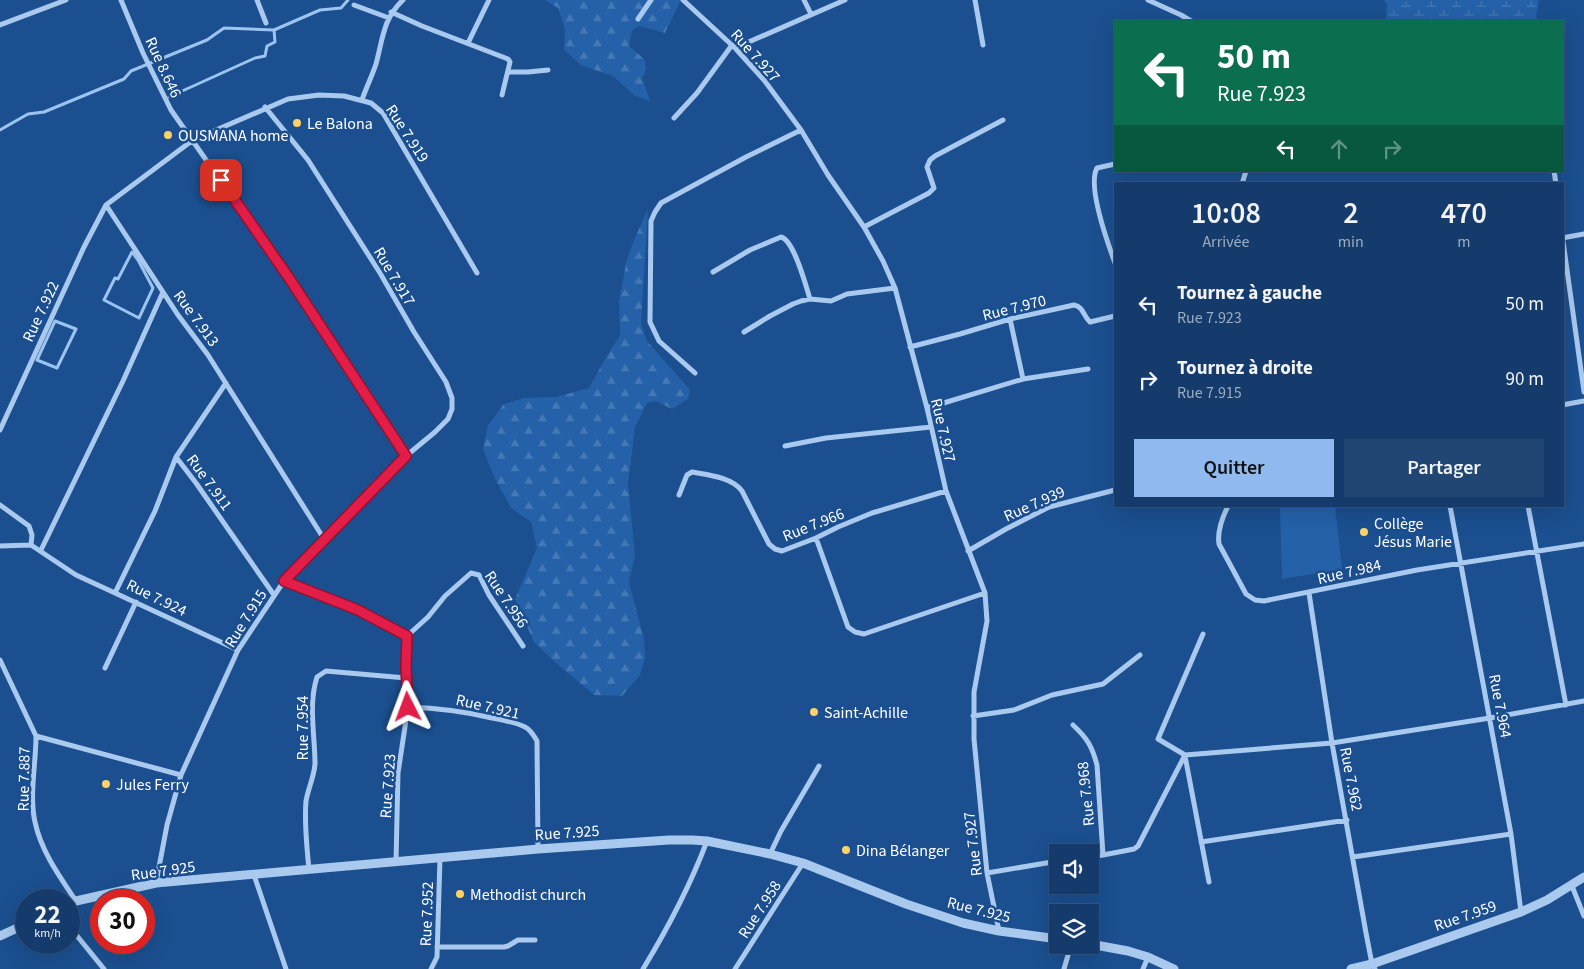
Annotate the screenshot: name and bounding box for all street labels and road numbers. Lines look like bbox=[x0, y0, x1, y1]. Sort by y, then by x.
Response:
street label: Rue 7.927 bbox=[725, 24, 785, 87]
street label: Rue 8.646 bbox=[139, 33, 187, 101]
street label: Rue 7.919 bbox=[380, 100, 434, 167]
street label: Rue 7.917 bbox=[368, 243, 420, 310]
street label: Rue 7.922 bbox=[17, 277, 65, 345]
street label: Rue 7.913 bbox=[168, 286, 224, 351]
street label: Rue 7.970 bbox=[980, 289, 1048, 326]
street label: Rue 7.927 bbox=[925, 396, 961, 464]
street label: Rue 7.911 bbox=[181, 450, 237, 515]
street label: Rue 7.939 bbox=[1000, 481, 1068, 527]
street label: Rue 7.966 bbox=[779, 503, 848, 547]
street label: Rue 7.984 bbox=[1315, 554, 1383, 590]
street label: Rue 7.956 bbox=[479, 567, 533, 633]
street label: Rue 7.924 bbox=[123, 574, 191, 622]
street label: Rue 7.915 bbox=[219, 585, 272, 652]
street label: Rue 7.964 bbox=[1483, 672, 1517, 740]
street label: Rue 7.921 bbox=[454, 689, 522, 725]
street label: Rue 7.954 bbox=[292, 696, 314, 760]
street label: Rue 7.962 bbox=[1334, 745, 1368, 813]
street label: Rue 7.887 bbox=[12, 746, 36, 812]
street label: Rue 7.923 bbox=[375, 753, 401, 819]
street label: Rue 7.968 bbox=[1072, 761, 1100, 827]
street label: Rue 7.927 bbox=[958, 810, 988, 877]
street label: Rue 7.925 bbox=[534, 820, 600, 846]
street label: Rue 7.925 bbox=[130, 856, 197, 886]
street label: Rue 7.958 bbox=[733, 876, 787, 943]
street label: Rue 7.952 bbox=[415, 881, 439, 947]
street label: Rue 7.925 bbox=[945, 891, 1013, 928]
street label: Rue 7.959 bbox=[1431, 895, 1500, 937]

